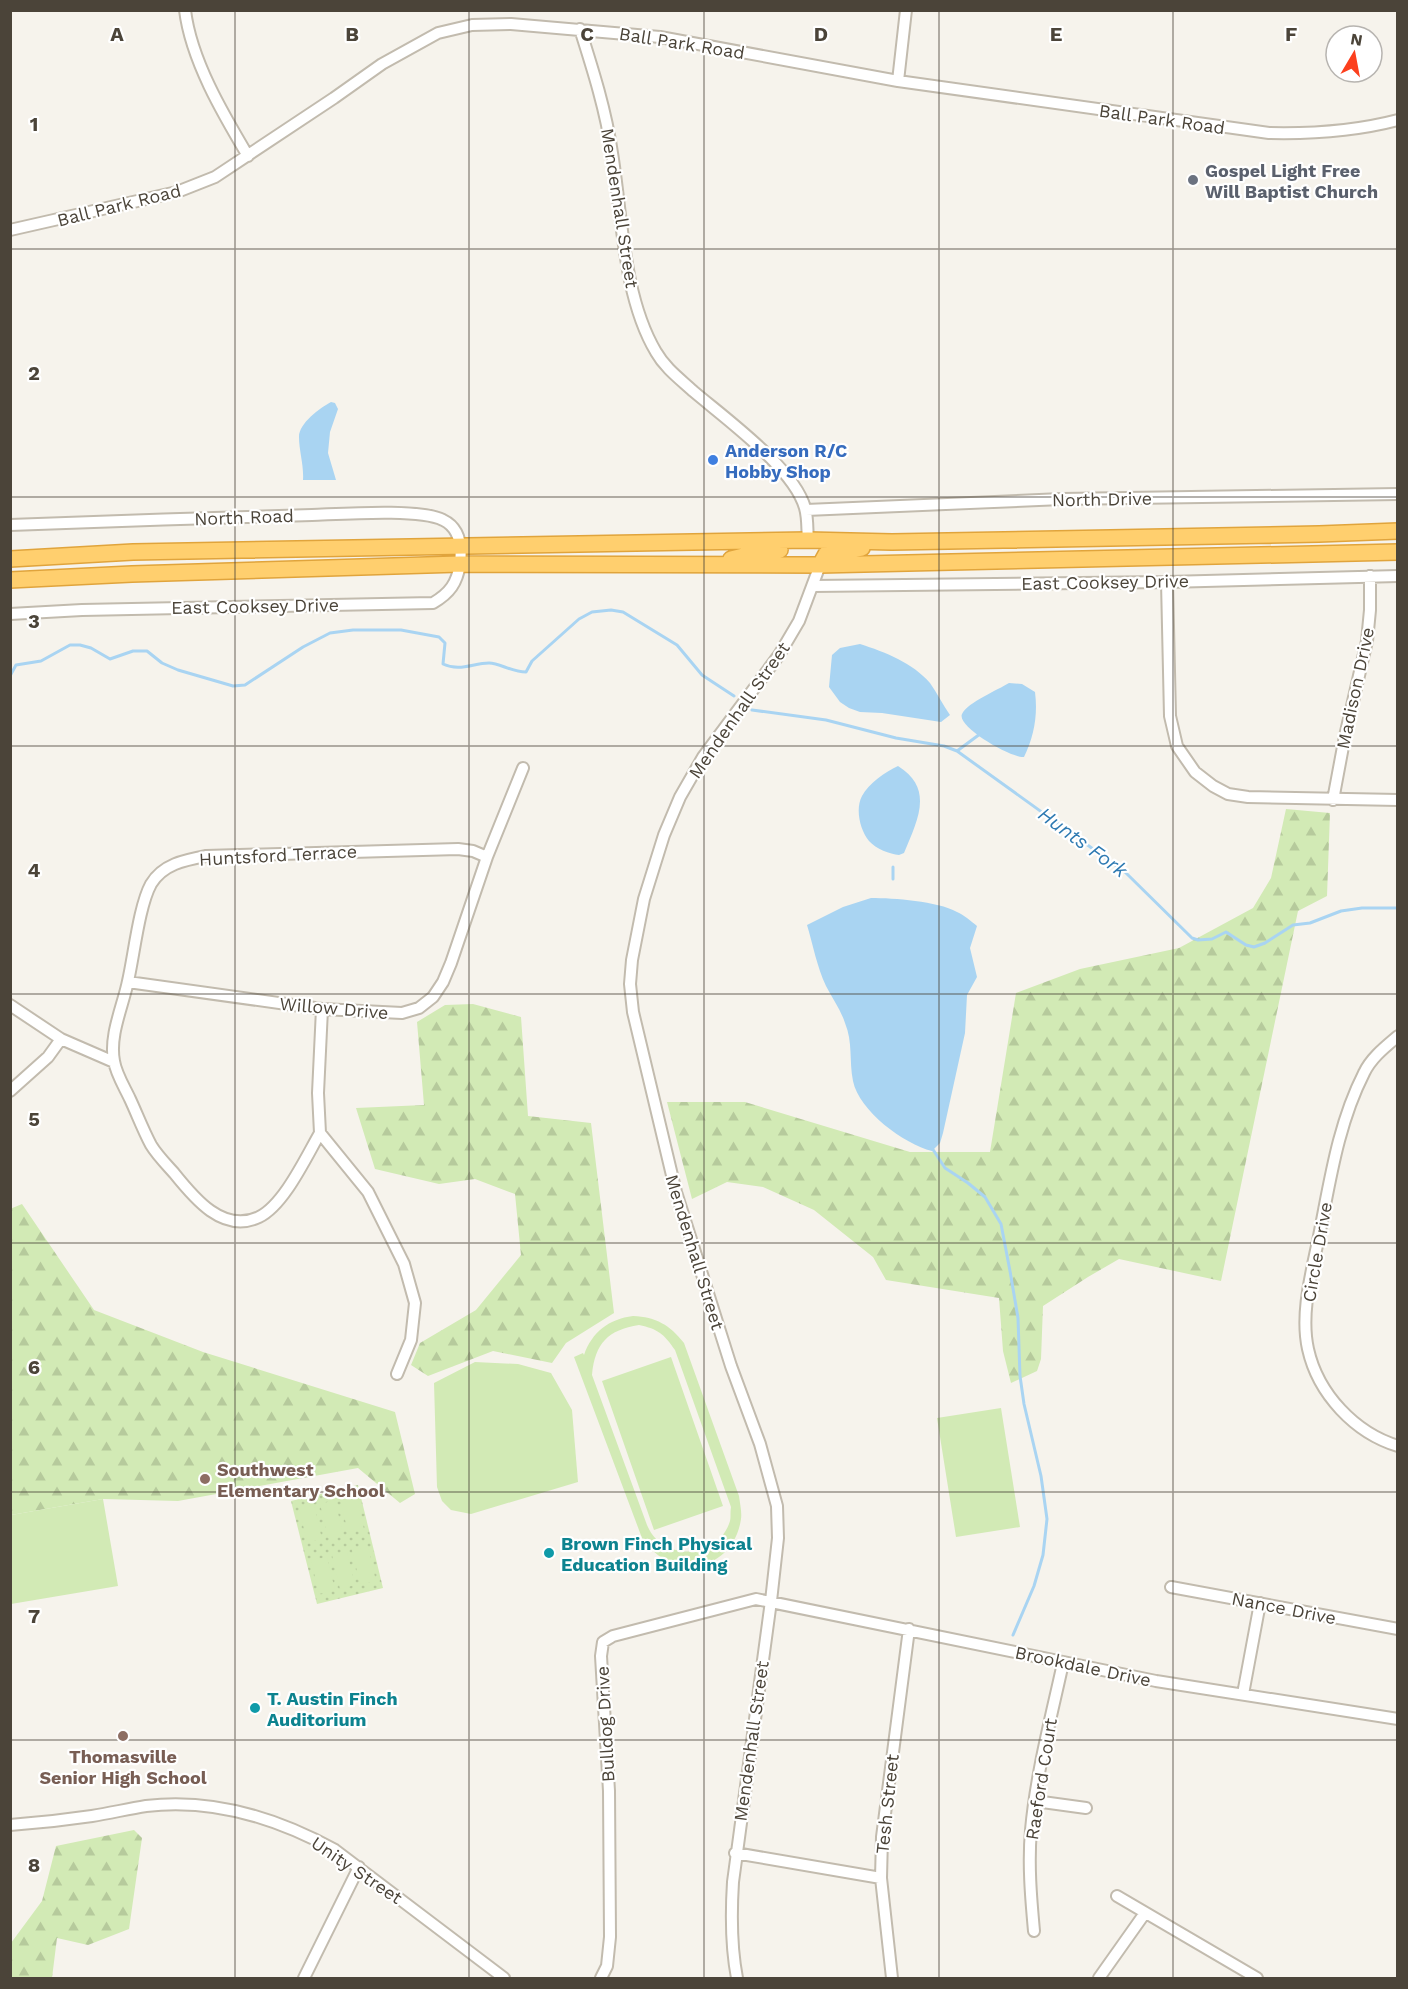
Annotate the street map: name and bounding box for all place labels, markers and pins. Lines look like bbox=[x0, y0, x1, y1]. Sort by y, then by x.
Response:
place label: Gospel Light Free Will Baptist Church bbox=[1205, 160, 1378, 202]
marker: Gospel Light Free Will Baptist Church bbox=[1186, 173, 1200, 187]
place label: Anderson R/C Hobby Shop bbox=[725, 440, 847, 482]
marker: Anderson R/C Hobby Shop bbox=[706, 453, 720, 467]
place label: Southwest Elementary School bbox=[217, 1459, 385, 1501]
marker: Southwest Elementary School bbox=[198, 1472, 212, 1486]
place label: Brown Finch Physical Education Building bbox=[561, 1533, 752, 1575]
marker: Brown Finch Physical Education Building bbox=[542, 1546, 556, 1560]
place label: T. Austin Finch Auditorium bbox=[267, 1688, 398, 1730]
marker: T. Austin Finch Auditorium bbox=[248, 1701, 262, 1715]
marker: Thomasville Senior High School bbox=[116, 1729, 130, 1743]
place label: Thomasville Senior High School bbox=[39, 1746, 207, 1788]

